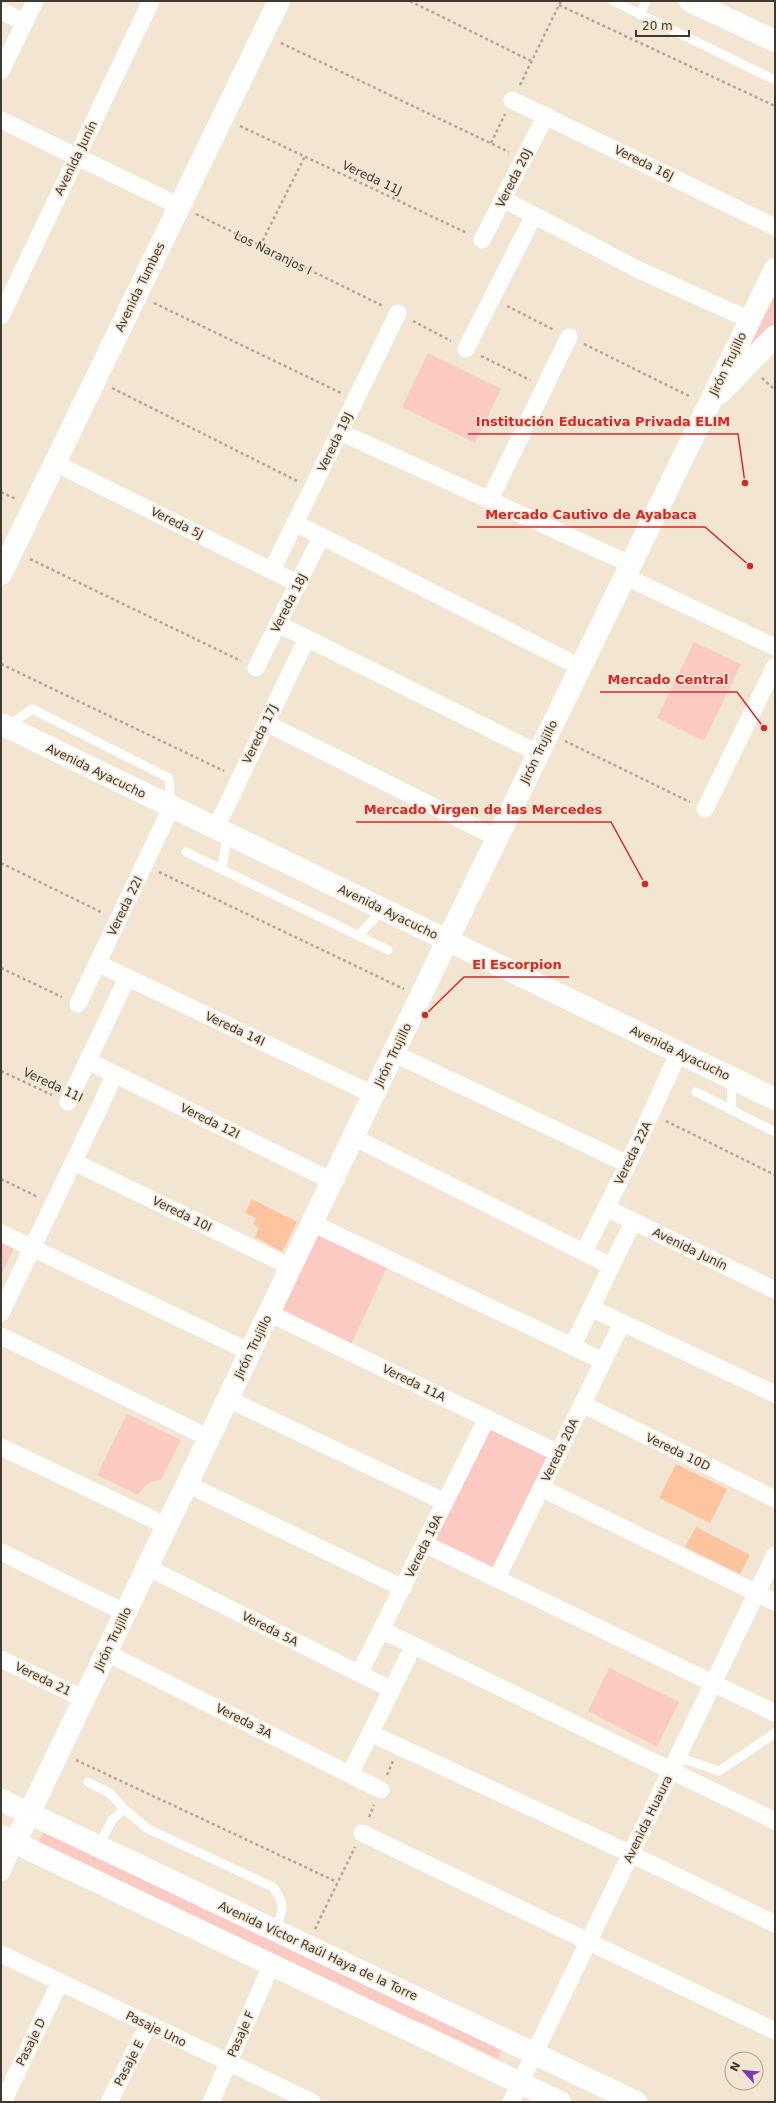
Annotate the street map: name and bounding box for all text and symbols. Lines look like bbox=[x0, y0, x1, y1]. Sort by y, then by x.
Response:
scale bar bbox=[636, 12, 689, 38]
text: 20 m bbox=[642, 19, 673, 33]
street label: Avenida Junín bbox=[52, 118, 100, 198]
street label: Vereda 16J bbox=[612, 143, 676, 183]
street label: Vereda 20J bbox=[493, 146, 535, 210]
street label: Vereda 11J bbox=[340, 158, 404, 198]
street label: Los Naranjos I bbox=[232, 228, 314, 278]
street label: Avenida Tumbes bbox=[112, 240, 168, 334]
street label: Jirón Trujillo bbox=[706, 330, 749, 399]
callout: Institución Educativa Privada ELIM bbox=[468, 409, 738, 434]
street label: Vereda 19J bbox=[315, 410, 355, 474]
text: Institución Educativa Privada ELIM bbox=[476, 414, 730, 429]
callout: Mercado Cautivo de Ayabaca bbox=[477, 502, 705, 527]
street label: Vereda 5J bbox=[148, 504, 206, 542]
text: Mercado Cautivo de Ayabaca bbox=[485, 507, 697, 522]
street label: Vereda 18J bbox=[268, 571, 310, 635]
callout: Mercado Central bbox=[600, 667, 737, 692]
text: Mercado Central bbox=[608, 672, 728, 687]
street label: Vereda 17J bbox=[240, 702, 280, 766]
street label: Jirón Trujillo bbox=[517, 718, 560, 787]
street label: Avenida Ayacucho bbox=[44, 741, 148, 801]
callout: Mercado Virgen de las Mercedes bbox=[356, 797, 611, 822]
text: Mercado Virgen de las Mercedes bbox=[364, 802, 603, 817]
street label: Vereda 22I bbox=[105, 874, 145, 938]
street label: Avenida Ayacucho bbox=[336, 882, 440, 942]
callout: El Escorpion bbox=[464, 952, 569, 977]
text: El Escorpion bbox=[472, 957, 562, 972]
street label: Vereda 14I bbox=[203, 1009, 267, 1049]
street label: Jirón Trujillo bbox=[371, 1021, 414, 1090]
street label: Avenida Ayacucho bbox=[628, 1023, 732, 1083]
street label: Vereda 11I bbox=[21, 1065, 85, 1105]
street label: Vereda 12I bbox=[178, 1101, 242, 1141]
street label: Vereda 22A bbox=[612, 1118, 655, 1187]
street label: Vereda 10I bbox=[150, 1194, 214, 1234]
street label: Avenida Junín bbox=[650, 1225, 730, 1273]
street label: Jirón Trujillo bbox=[231, 1313, 274, 1382]
street label: Vereda 11A bbox=[380, 1362, 449, 1405]
street label: Vereda 20A bbox=[539, 1415, 582, 1484]
street label: Vereda 10D bbox=[643, 1430, 713, 1474]
street label: Vereda 19A bbox=[403, 1511, 446, 1580]
street label: Jirón Trujillo bbox=[91, 1605, 134, 1674]
street label: Vereda 5A bbox=[239, 1609, 301, 1650]
street label: Vereda 21 bbox=[13, 1659, 73, 1699]
street label: Vereda 3A bbox=[213, 1701, 275, 1742]
street label: Avenida Huaura bbox=[621, 1773, 675, 1865]
street label: Avenida Víctor Raúl Haya de la Torre bbox=[216, 1899, 420, 2003]
street label: Pasaje Uno bbox=[123, 2008, 189, 2050]
street label: Pasaje F bbox=[225, 2009, 257, 2059]
street label: Pasaje D bbox=[13, 2016, 49, 2068]
street label: Pasaje E bbox=[111, 2038, 147, 2088]
north arrow bbox=[724, 2051, 764, 2091]
text: N bbox=[728, 2060, 743, 2074]

